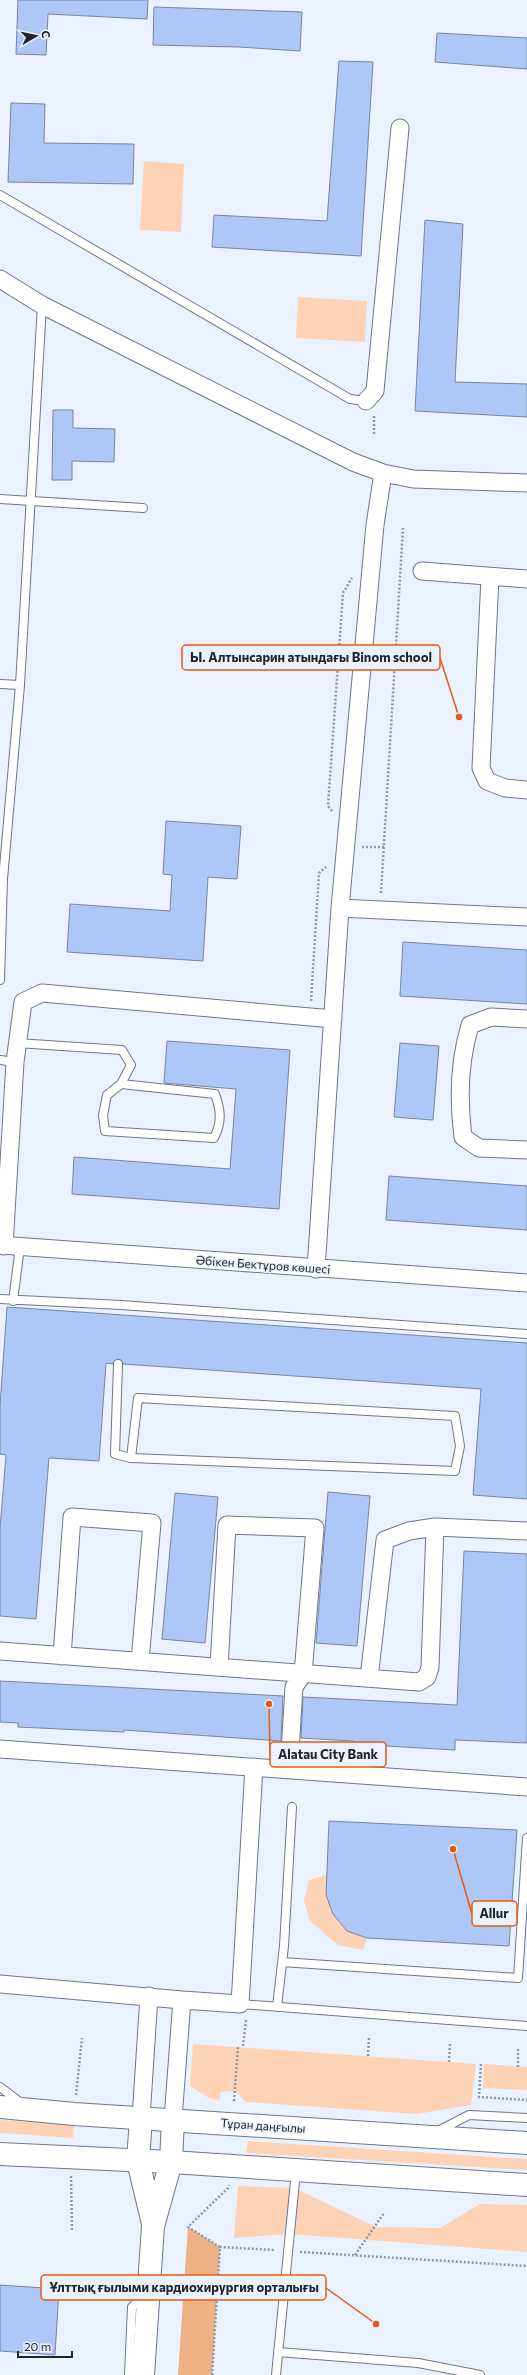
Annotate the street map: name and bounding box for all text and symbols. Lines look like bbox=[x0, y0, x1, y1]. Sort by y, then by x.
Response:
north arrow bbox=[16, 16, 56, 56]
text: С bbox=[39, 30, 53, 40]
callout: Ы. Алтынсарин атындағы Binom school bbox=[182, 645, 440, 670]
text: Ы. Алтынсарин атындағы Binom school bbox=[190, 649, 432, 665]
street label: Әбікен Бектұров көшесі bbox=[195, 1252, 331, 1276]
callout: Alatau City Bank bbox=[270, 1742, 386, 1767]
text: Alatau City Bank bbox=[278, 1746, 379, 1762]
callout: Allur bbox=[472, 1901, 517, 1926]
text: Allur bbox=[479, 1905, 509, 1921]
street label: Тұран даңғылы bbox=[220, 2115, 306, 2135]
callout: Ұлттық ғылыми кардиохирургия орталығы bbox=[41, 2275, 326, 2300]
text: Ұлттық ғылыми кардиохирургия орталығы bbox=[49, 2279, 319, 2295]
scale bar bbox=[18, 2333, 72, 2359]
text: 20 m bbox=[24, 2339, 51, 2353]

